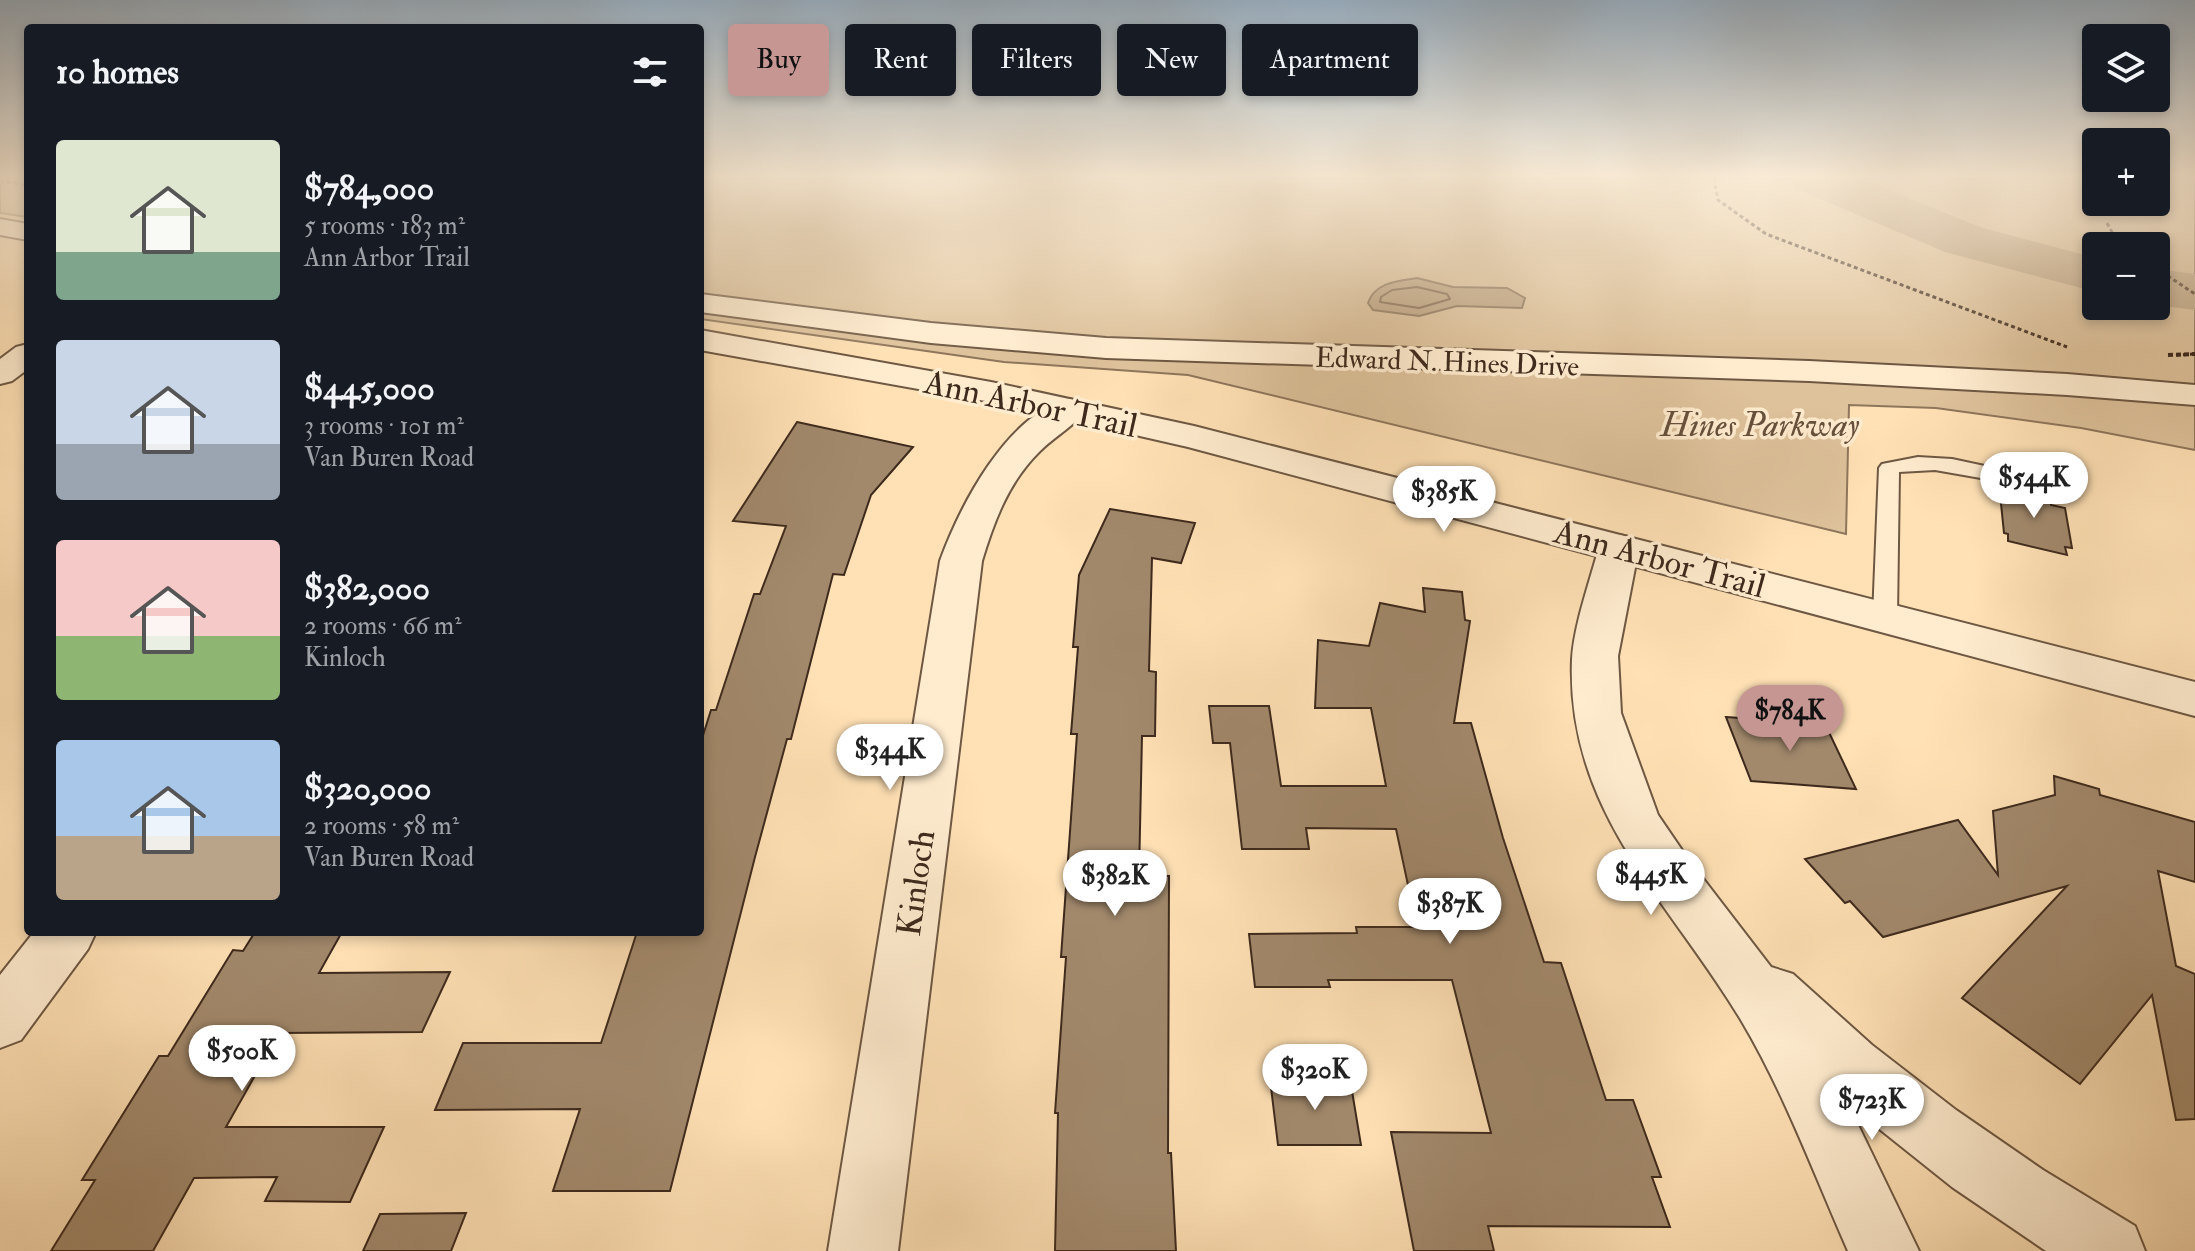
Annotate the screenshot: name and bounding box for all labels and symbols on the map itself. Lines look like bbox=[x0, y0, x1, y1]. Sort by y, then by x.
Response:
street label: Edward N. Hines Drive bbox=[1314, 340, 1580, 385]
street label: Ann Arbor Trail bbox=[919, 361, 1142, 448]
park label: Hines Parkway bbox=[1659, 404, 1860, 447]
pin: $544K bbox=[1978, 452, 2090, 520]
pin: $385K bbox=[1388, 466, 1500, 534]
street label: Ann Arbor Trail bbox=[1548, 510, 1770, 608]
pin: $784K bbox=[1734, 685, 1846, 753]
pin: $344K bbox=[834, 724, 946, 792]
street label: Kinloch bbox=[888, 827, 945, 939]
pin: $445K bbox=[1595, 849, 1707, 917]
pin: $382K bbox=[1059, 850, 1171, 918]
pin: $387K bbox=[1394, 878, 1506, 946]
pin: $500K bbox=[186, 1025, 298, 1093]
pin: $320K bbox=[1259, 1044, 1371, 1112]
pin: $723K bbox=[1816, 1074, 1928, 1142]

